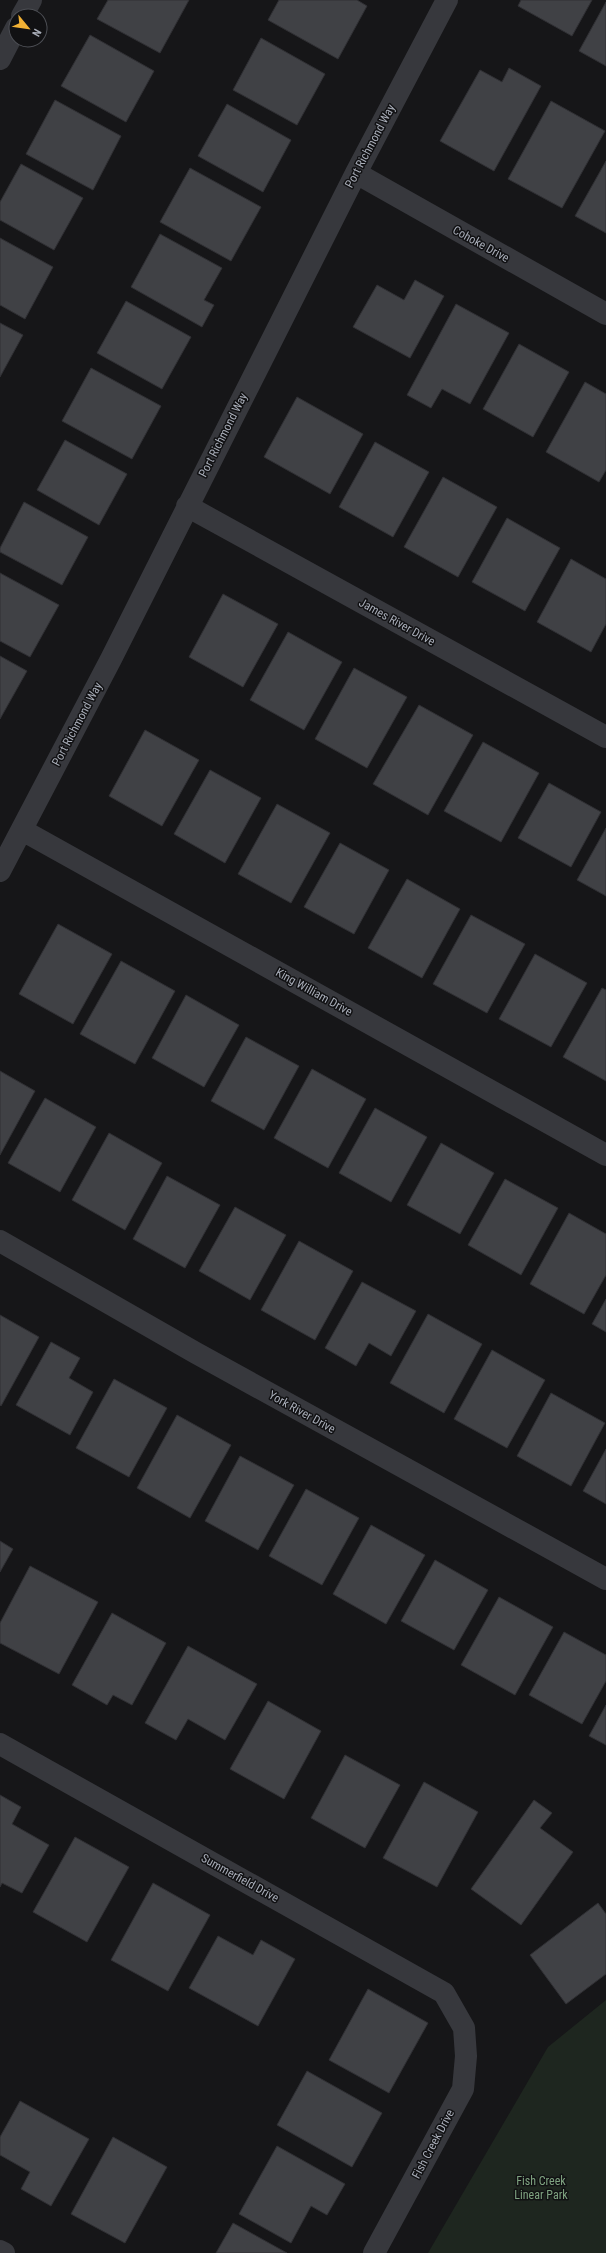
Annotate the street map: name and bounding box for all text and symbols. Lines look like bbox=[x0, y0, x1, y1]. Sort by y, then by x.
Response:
north arrow bbox=[8, 8, 48, 48]
text: N bbox=[29, 27, 44, 39]
street label: Port Richmond Way bbox=[342, 102, 398, 190]
street label: Cohoke Drive bbox=[450, 223, 512, 265]
street label: Port Richmond Way bbox=[196, 391, 250, 479]
street label: James River Drive bbox=[357, 595, 438, 649]
street label: Port Richmond Way bbox=[49, 680, 105, 768]
street label: King William Drive bbox=[273, 965, 355, 1019]
street label: York River Drive bbox=[266, 1388, 338, 1436]
street label: Summerfield Drive bbox=[199, 1851, 281, 1905]
street label: Fish Creek Drive bbox=[409, 2107, 457, 2181]
park label: Fish Creek Linear Park bbox=[514, 2174, 568, 2202]

